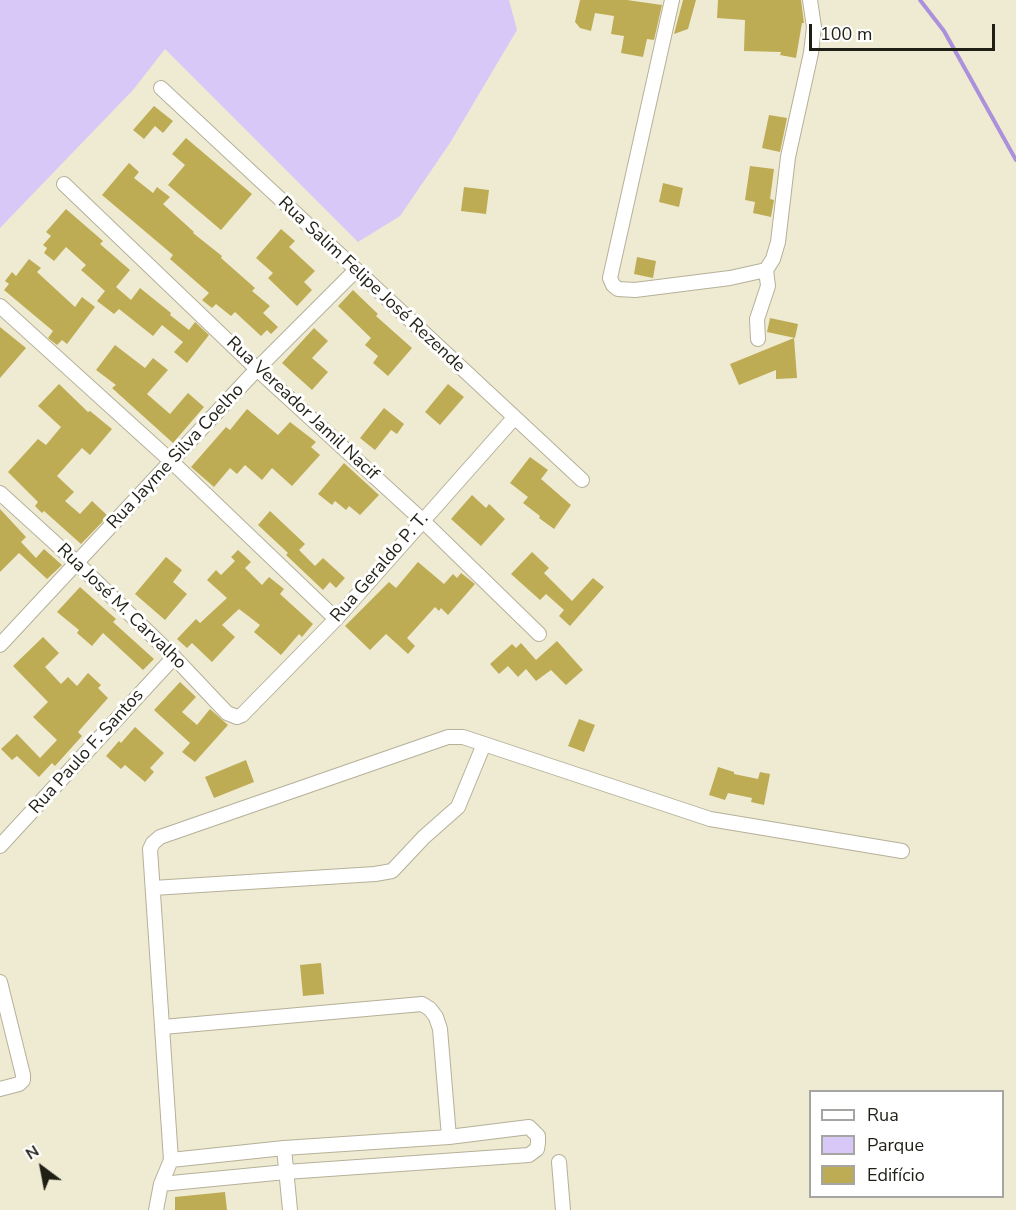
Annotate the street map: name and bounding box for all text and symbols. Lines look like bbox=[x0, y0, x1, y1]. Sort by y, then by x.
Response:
scale bar bbox=[812, 12, 998, 50]
text: 100 m bbox=[820, 22, 872, 46]
street label: Rua Salim Felipe José Rezende bbox=[273, 193, 469, 377]
street label: Rua Vereador Jamil Nacif bbox=[221, 333, 383, 485]
street label: Rua Jayme Silva Coelho bbox=[103, 380, 249, 534]
street label: Rua Geraldo P. T. bbox=[326, 509, 434, 627]
street label: Rua José M. Carvalho bbox=[52, 540, 190, 674]
street label: Rua Paulo F. Santos bbox=[25, 685, 149, 819]
legend bbox=[809, 1090, 1004, 1198]
text: Rua bbox=[867, 1103, 899, 1127]
text: Parque bbox=[867, 1133, 924, 1157]
north arrow bbox=[12, 1138, 72, 1198]
text: N bbox=[22, 1140, 43, 1165]
text: Edifício bbox=[867, 1163, 925, 1187]

